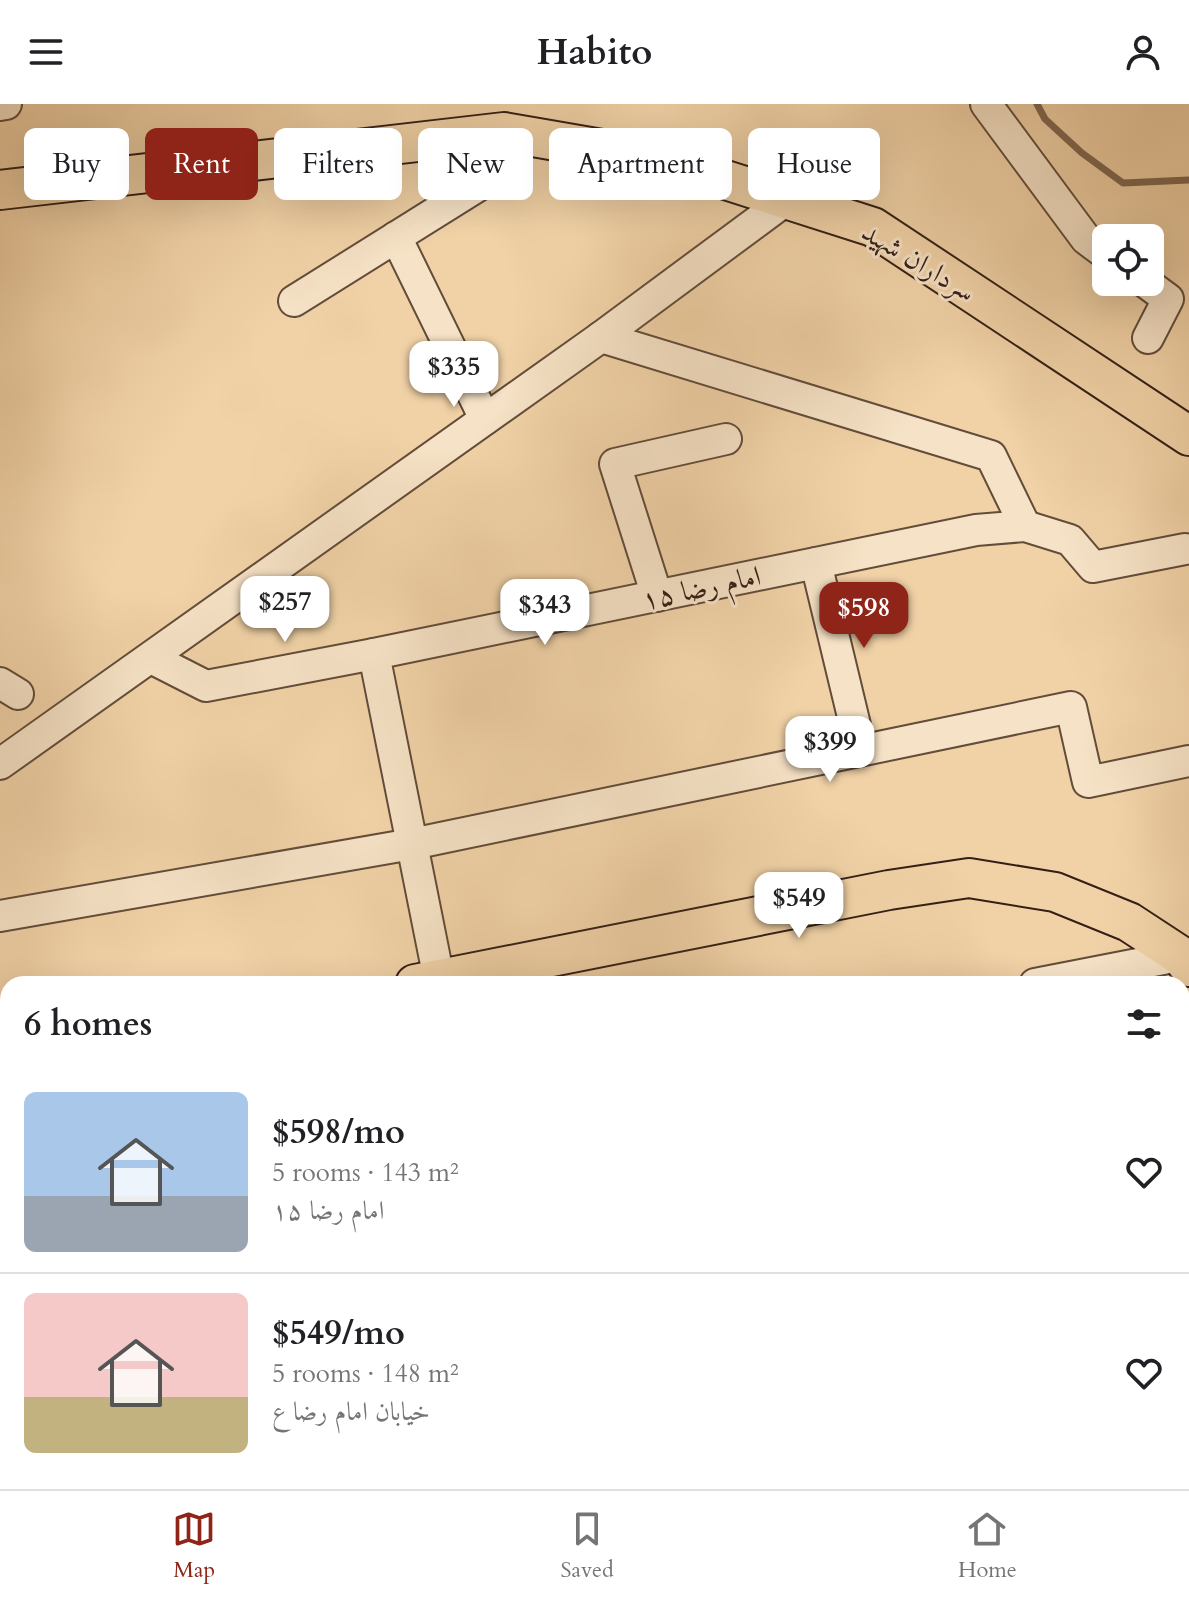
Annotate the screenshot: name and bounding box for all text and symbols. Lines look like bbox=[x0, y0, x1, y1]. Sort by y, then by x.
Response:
text: Habito bbox=[537, 28, 652, 77]
icon: menu bbox=[24, 30, 68, 74]
icon: person bbox=[1121, 30, 1165, 74]
chip: Buy bbox=[24, 128, 129, 200]
chip: Rent bbox=[145, 128, 258, 200]
chip: Filters bbox=[274, 128, 402, 200]
chip: New bbox=[418, 128, 533, 200]
chip: Apartment bbox=[549, 128, 732, 200]
chip: House bbox=[748, 128, 880, 200]
street label: سرداران شهید bbox=[854, 213, 983, 311]
map controls bbox=[1092, 224, 1164, 296]
button: locate bbox=[1092, 224, 1164, 296]
pin: $335 bbox=[407, 341, 501, 409]
text: $335 bbox=[427, 349, 481, 384]
street label: ۱۵ امام رضا bbox=[638, 557, 765, 624]
pin: $257 bbox=[238, 576, 332, 644]
pin: $343 bbox=[498, 579, 592, 647]
pin: $598 bbox=[817, 582, 911, 650]
text: $257 bbox=[258, 584, 312, 619]
text: $343 bbox=[518, 587, 572, 622]
text: $598 bbox=[837, 590, 891, 625]
pin: $399 bbox=[783, 716, 877, 784]
text: $399 bbox=[803, 724, 857, 759]
pin: $549 bbox=[752, 872, 846, 940]
text: $549 bbox=[772, 880, 826, 915]
text: 6 homes bbox=[24, 1001, 152, 1047]
icon: filters bbox=[1122, 1002, 1166, 1046]
text: $598/mo bbox=[272, 1109, 405, 1155]
icon: home bbox=[88, 1124, 184, 1220]
icon: heart bbox=[1122, 1150, 1166, 1194]
text: 5 rooms · 143 m² bbox=[272, 1155, 459, 1190]
text: ۱۵ امام رضا bbox=[272, 1193, 384, 1228]
text: $549/mo bbox=[272, 1310, 405, 1356]
icon: home bbox=[88, 1325, 184, 1421]
icon: heart bbox=[1122, 1351, 1166, 1395]
text: 5 rooms · 148 m² bbox=[272, 1356, 459, 1391]
text: خیابان امام رضا ع bbox=[272, 1394, 430, 1429]
tab: Map bbox=[172, 1507, 216, 1585]
tab: Saved bbox=[560, 1507, 614, 1585]
tab: Home bbox=[958, 1507, 1017, 1585]

